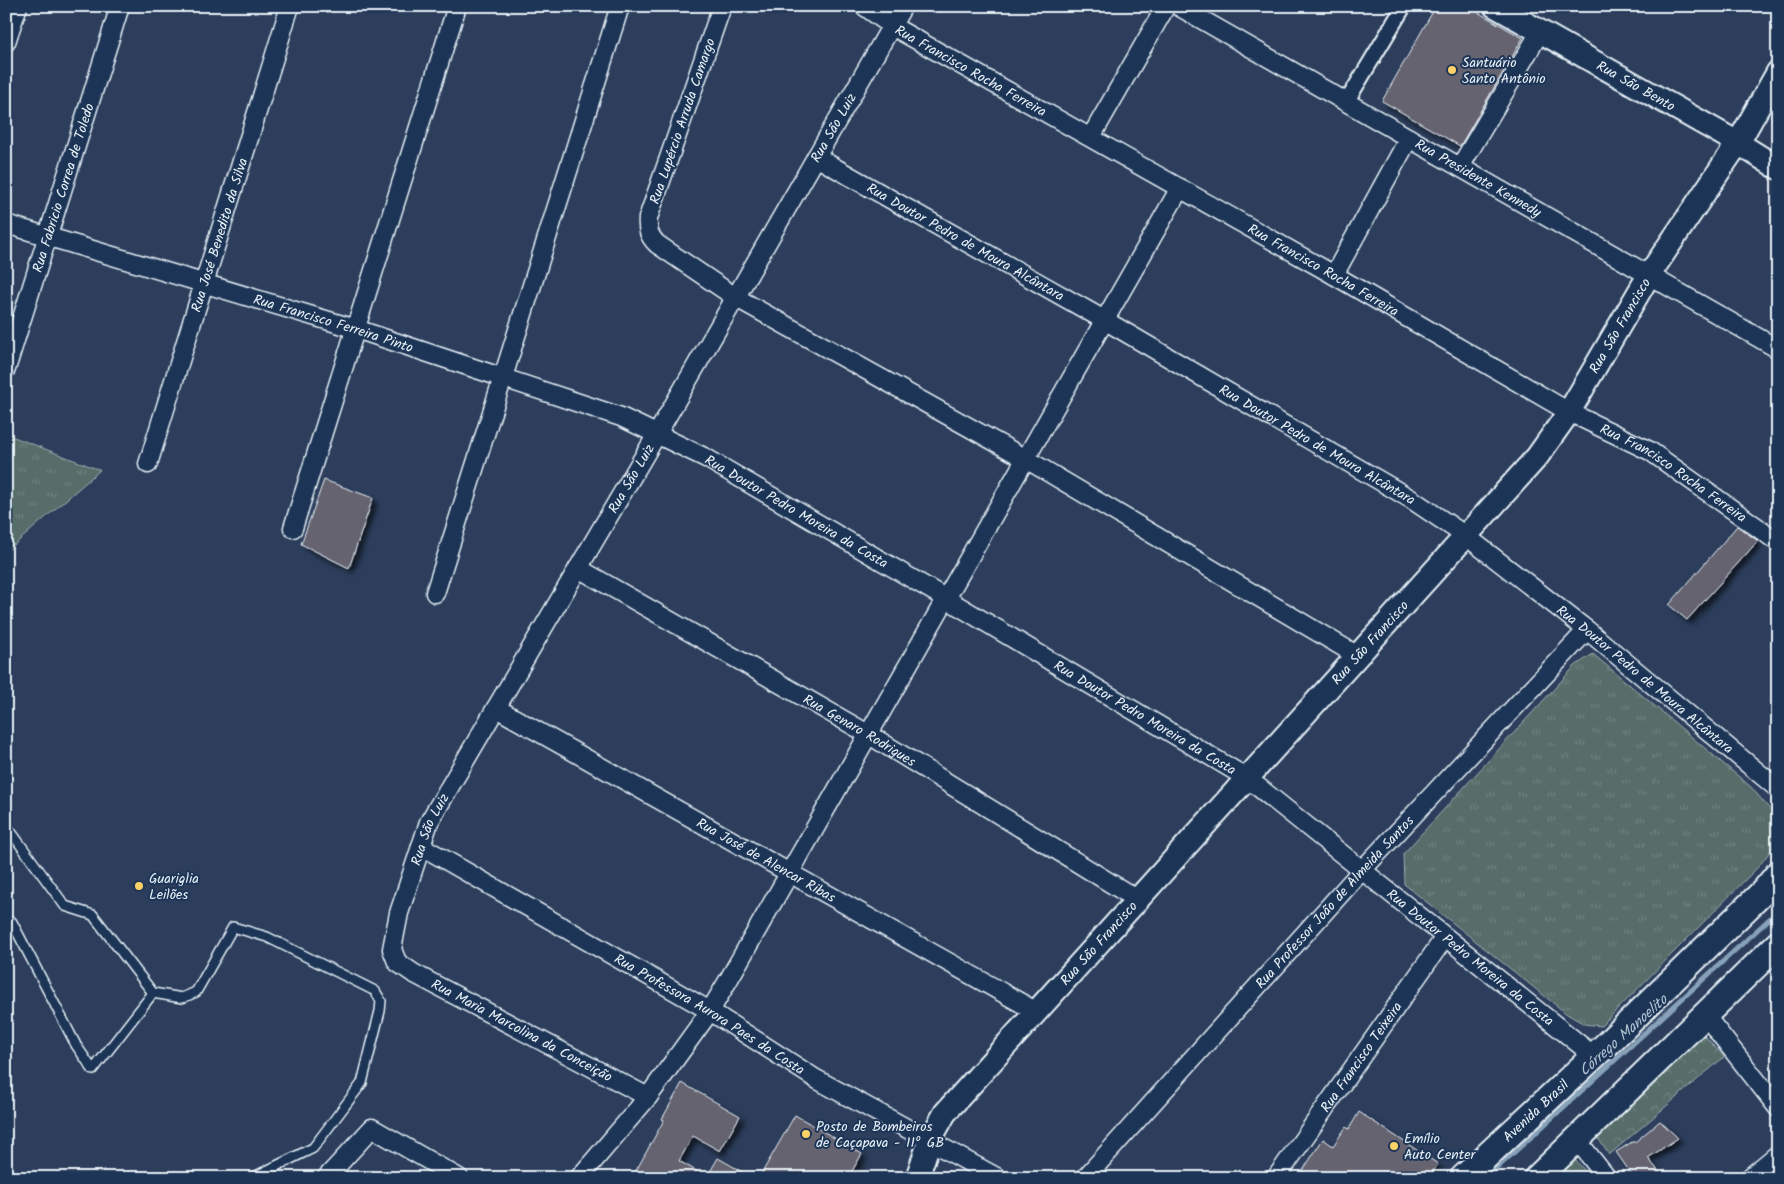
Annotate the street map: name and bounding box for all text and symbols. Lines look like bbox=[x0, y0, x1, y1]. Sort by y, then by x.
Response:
street label: Rua Francisco Rocha Ferreira bbox=[890, 20, 1050, 123]
street label: Rua Lupércio Arruda Camargo bbox=[644, 35, 722, 207]
place label: Santuário Santo Antônio bbox=[1462, 52, 1546, 90]
street label: Rua São Bento bbox=[1592, 55, 1679, 118]
marker: Santuário Santo Antônio bbox=[1446, 64, 1458, 76]
street label: Rua São Luiz bbox=[805, 89, 863, 167]
street label: Rua Fabricio Correa de Toledo bbox=[27, 101, 101, 275]
street label: Rua Presidente Kennedy bbox=[1411, 134, 1546, 224]
street label: Rua José Benedito da Silva bbox=[186, 155, 254, 315]
street label: Rua Doutor Pedro de Moura Alcântara bbox=[862, 178, 1068, 307]
street label: Rua Francisco Rocha Ferreira bbox=[1243, 219, 1403, 323]
street label: Rua São Francisco bbox=[1584, 274, 1657, 378]
street label: Rua Francisco Ferreira Pinto bbox=[250, 289, 416, 359]
street label: Rua Doutor Pedro de Moura Alcântara bbox=[1215, 379, 1420, 511]
street label: Rua Francisco Rocha Ferreira bbox=[1596, 418, 1751, 529]
street label: Rua São Luiz bbox=[603, 440, 661, 518]
street label: Rua Doutor Pedro Moreira da Costa bbox=[700, 450, 892, 574]
street label: Rua São Francisco bbox=[1326, 596, 1415, 690]
street label: Rua Doutor Pedro de Moura Alcântara bbox=[1551, 600, 1738, 760]
street label: Rua Doutor Pedro Moreira da Costa bbox=[1049, 655, 1240, 781]
street label: Rua Genaro Rodrigues bbox=[799, 689, 920, 773]
street label: Rua São Luiz bbox=[405, 789, 456, 869]
street label: Rua Professor João de Almeida Santos bbox=[1250, 811, 1420, 994]
street label: Rua José de Alencar Ribas bbox=[692, 813, 840, 909]
place label: Guariglia Leilões bbox=[149, 868, 199, 906]
marker: Guariglia Leilões bbox=[133, 880, 145, 892]
street label: Rua Doutor Pedro Moreira da Costa bbox=[1381, 884, 1558, 1032]
street label: Rua São Francisco bbox=[1055, 897, 1143, 991]
street label: Rua Professora Aurora Paes da Costa bbox=[610, 949, 809, 1081]
street label: Rua Maria Marcolina da Conceição bbox=[427, 974, 616, 1088]
water label: Córrego Manoelito bbox=[1574, 988, 1674, 1082]
street label: Rua Francisco Teixeira bbox=[1315, 997, 1408, 1117]
street label: Avenida Brasil bbox=[1498, 1074, 1575, 1148]
place label: Posto de Bombeiros de Caçapava - 11º GB bbox=[816, 1116, 944, 1154]
marker: Posto de Bombeiros de Caçapava - 11º GB bbox=[800, 1128, 812, 1140]
place label: Emílio Auto Center bbox=[1404, 1128, 1476, 1166]
marker: Emílio Auto Center bbox=[1388, 1140, 1400, 1152]

